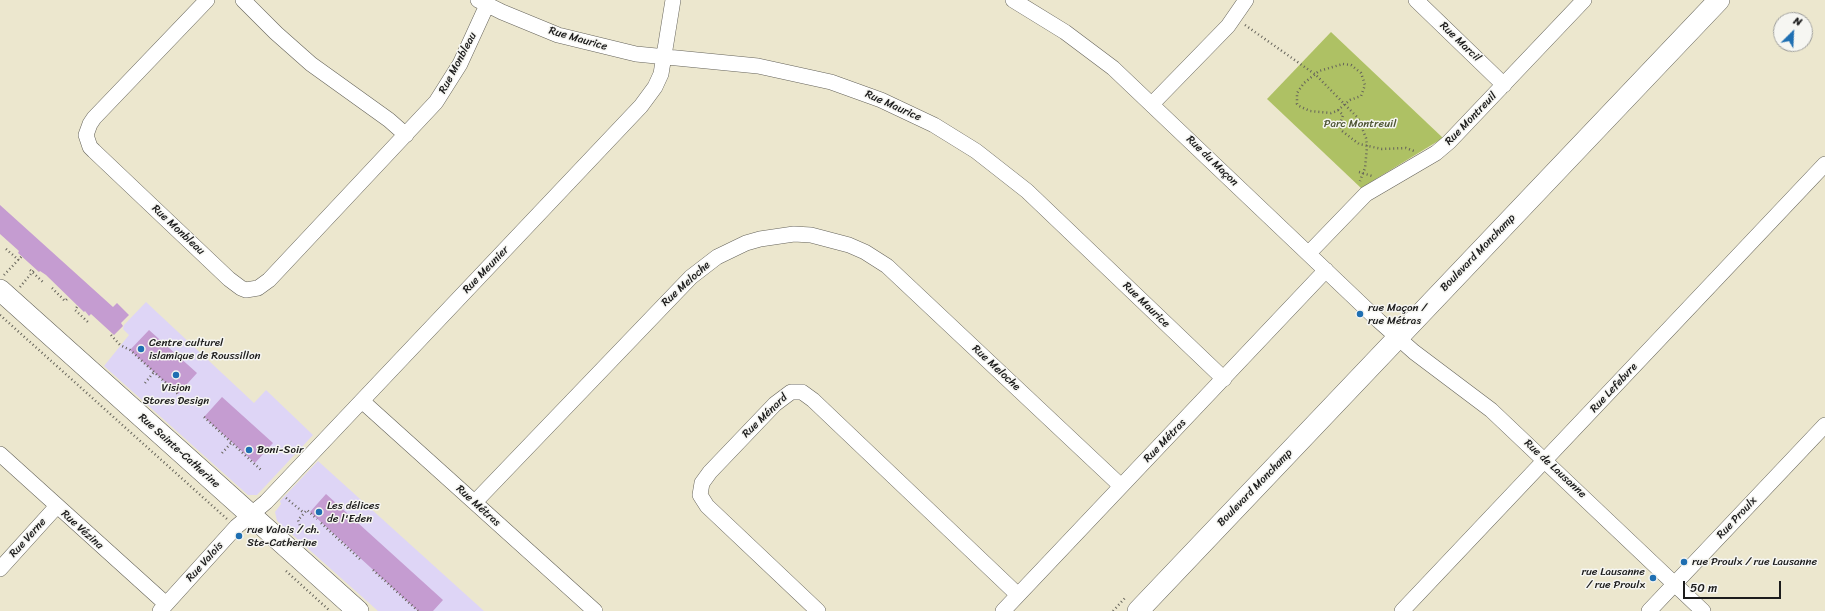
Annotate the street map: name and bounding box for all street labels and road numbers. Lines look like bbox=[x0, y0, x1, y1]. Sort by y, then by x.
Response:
street label: Rue Marcil bbox=[1437, 19, 1483, 65]
street label: Rue Maurice bbox=[547, 24, 609, 54]
street label: Rue Monbleau bbox=[436, 30, 480, 96]
street label: Rue Maurice bbox=[863, 88, 923, 124]
street label: Rue Montreuil bbox=[1442, 90, 1500, 148]
street label: Rue du Maçon bbox=[1183, 133, 1241, 189]
street label: Rue Monbleau bbox=[149, 202, 207, 258]
street label: Boulevard Monchamp bbox=[1438, 212, 1518, 294]
street label: Rue Meunier bbox=[460, 244, 512, 296]
street label: Rue Meloche bbox=[659, 259, 713, 309]
street label: Rue Maurice bbox=[1120, 279, 1172, 331]
street label: Rue Meloche bbox=[969, 342, 1023, 394]
street label: Rue Lefebvre bbox=[1588, 360, 1640, 416]
street label: Rue Ménard bbox=[740, 391, 790, 441]
street label: Rue Sainte-Catherine bbox=[136, 411, 222, 491]
street label: Rue Métras bbox=[1141, 417, 1189, 465]
street label: Rue de Lausanne bbox=[1521, 437, 1589, 501]
street label: Boulevard Monchamp bbox=[1215, 447, 1295, 529]
street label: Rue Métras bbox=[453, 483, 503, 529]
street label: Rue Proulx bbox=[1714, 494, 1760, 542]
street label: Rue Vézina bbox=[58, 508, 106, 552]
street label: Rue Verne bbox=[7, 516, 49, 560]
street label: Rue Valois bbox=[184, 539, 226, 585]

